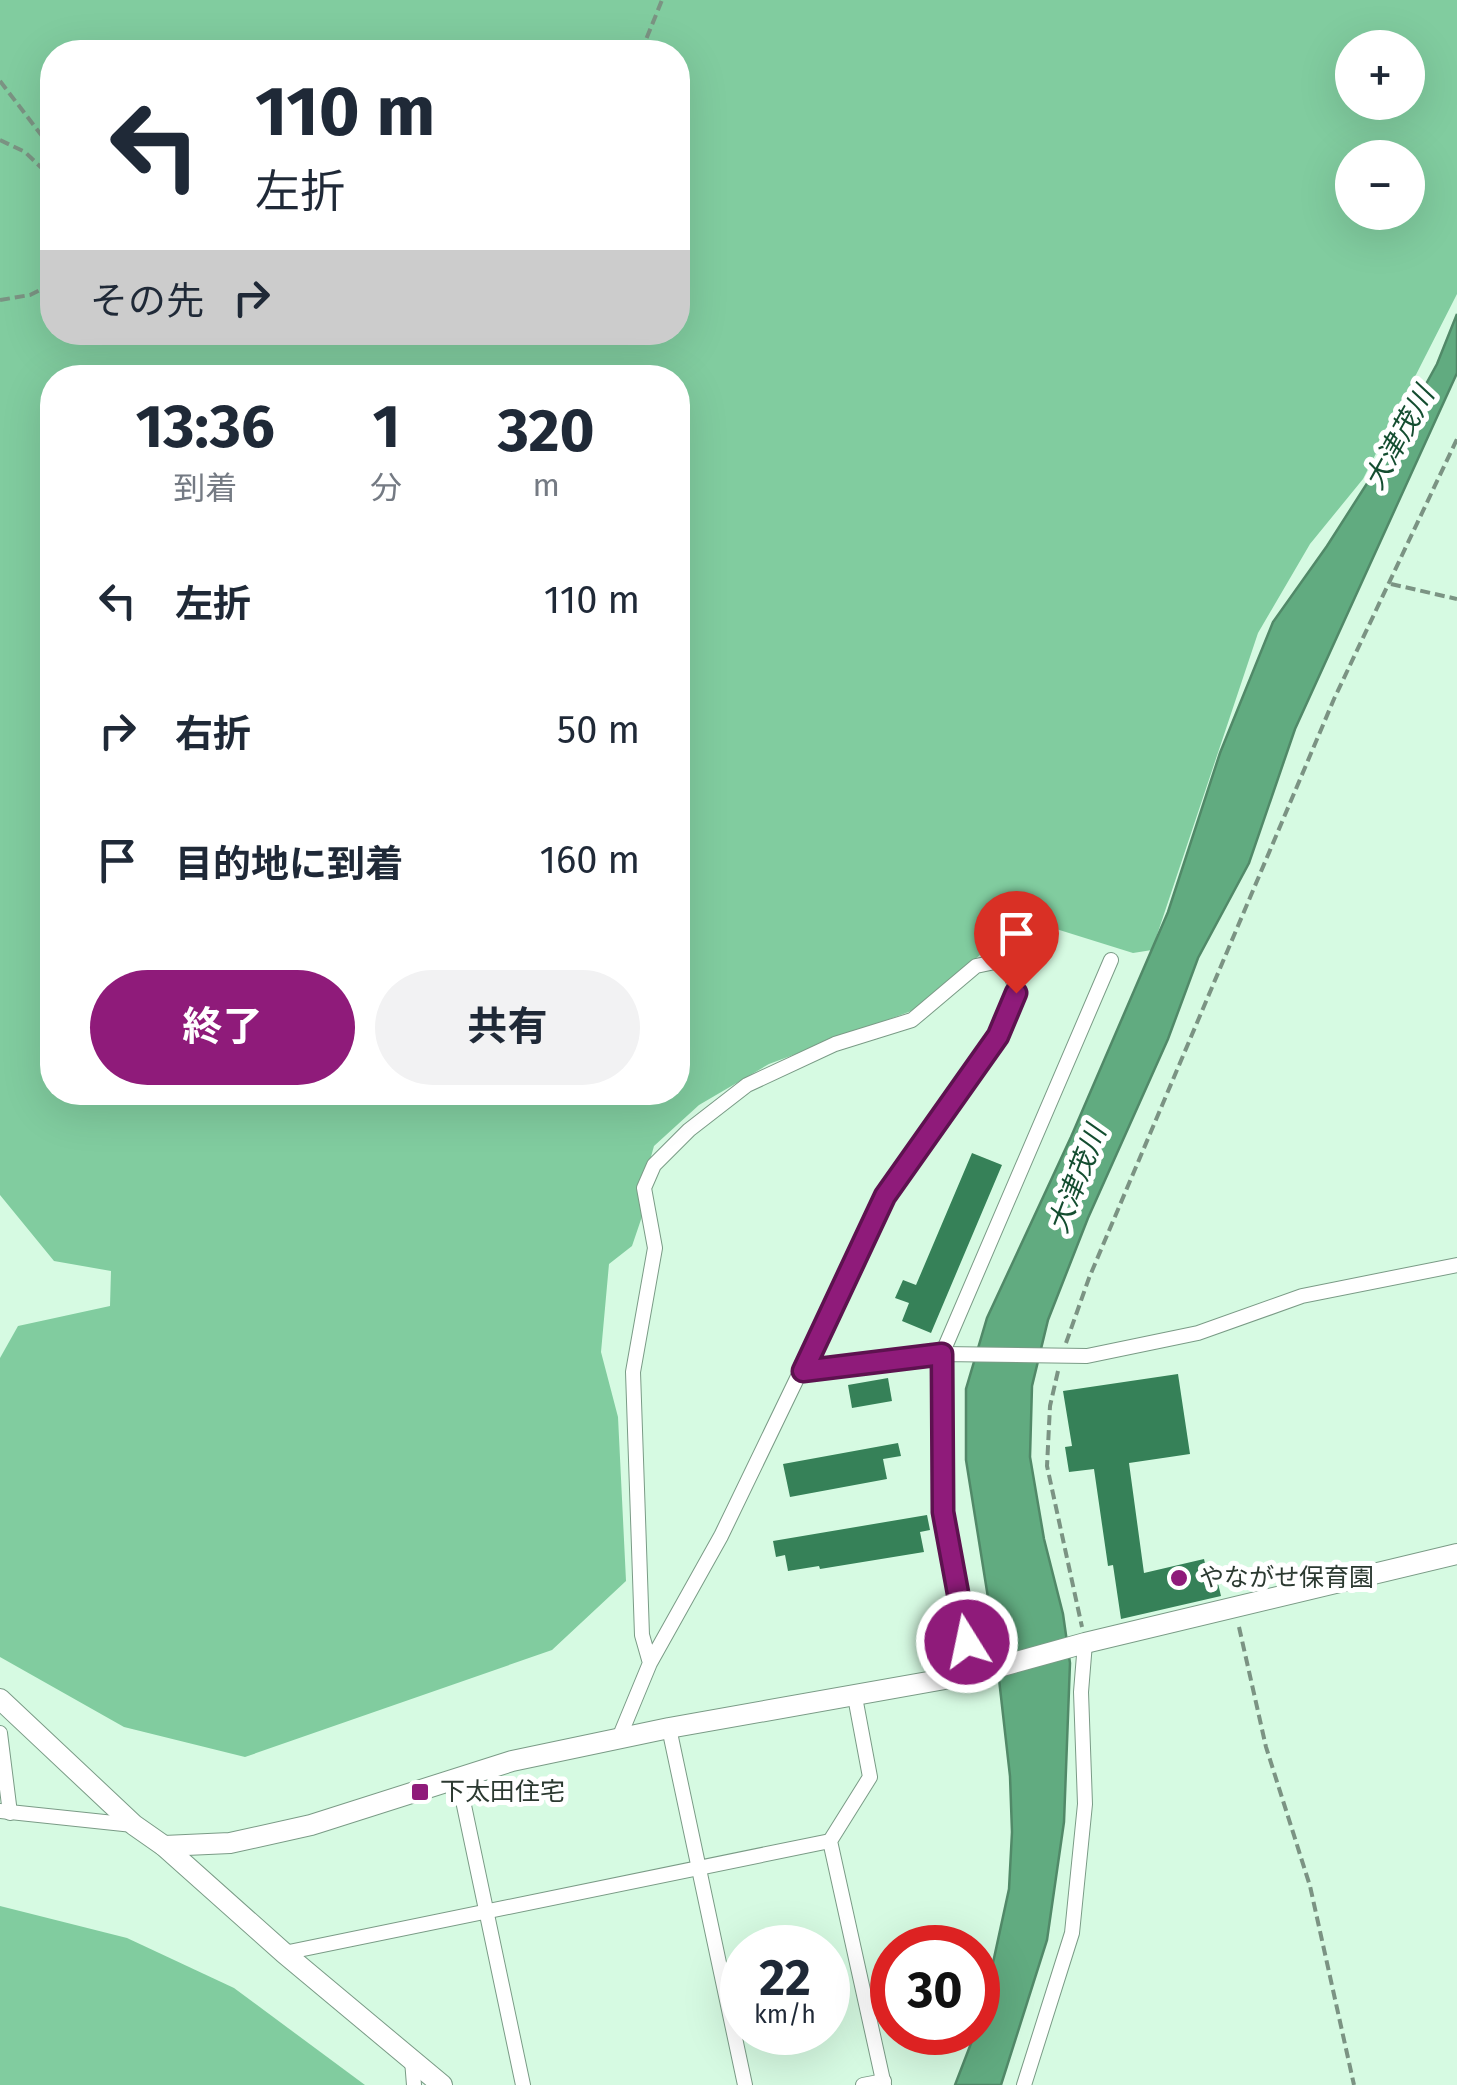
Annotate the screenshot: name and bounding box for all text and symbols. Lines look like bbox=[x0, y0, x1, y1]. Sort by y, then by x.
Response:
map controls bbox=[1335, 30, 1425, 230]
button: + bbox=[1335, 30, 1425, 120]
text: 110 m bbox=[255, 70, 435, 154]
icon: left bbox=[90, 80, 220, 210]
button: − bbox=[1335, 140, 1425, 230]
text: 左折 bbox=[255, 165, 345, 219]
icon: right bbox=[224, 270, 279, 325]
text: その先 bbox=[90, 278, 204, 324]
water label: 大津茂川 bbox=[1357, 378, 1442, 495]
text: 13:36 bbox=[135, 391, 275, 463]
text: 1 bbox=[372, 391, 400, 463]
text: 320 bbox=[498, 395, 595, 467]
text: m bbox=[532, 466, 560, 504]
text: 到着 bbox=[173, 469, 237, 507]
text: 分 bbox=[370, 469, 402, 507]
icon: left bbox=[90, 573, 145, 628]
text: 110 m bbox=[544, 577, 640, 623]
text: 左折 bbox=[175, 581, 251, 627]
icon: right bbox=[90, 703, 145, 758]
text: 50 m bbox=[557, 707, 640, 753]
text: 右折 bbox=[175, 711, 251, 757]
icon: arrive bbox=[90, 833, 145, 888]
text: 160 m bbox=[539, 837, 640, 883]
text: 目的地に到着 bbox=[175, 841, 403, 887]
pin bbox=[974, 891, 1059, 994]
icon: arrive bbox=[989, 906, 1044, 961]
button: 終了 bbox=[90, 970, 355, 1085]
button: 共有 bbox=[375, 970, 640, 1085]
water label: 大津茂川 bbox=[1042, 1118, 1114, 1237]
place label: やながせ保育園 bbox=[1199, 1563, 1374, 1593]
marker: やながせ保育園 bbox=[1168, 1567, 1190, 1589]
position arrow bbox=[915, 1590, 1019, 1694]
place label: 下太田住宅 bbox=[440, 1777, 565, 1807]
marker: 下太田住宅 bbox=[409, 1781, 431, 1803]
speed limit sign: 30 bbox=[870, 1925, 1000, 2055]
text: 22 bbox=[759, 1948, 811, 2008]
text: km/h bbox=[754, 2000, 816, 2030]

